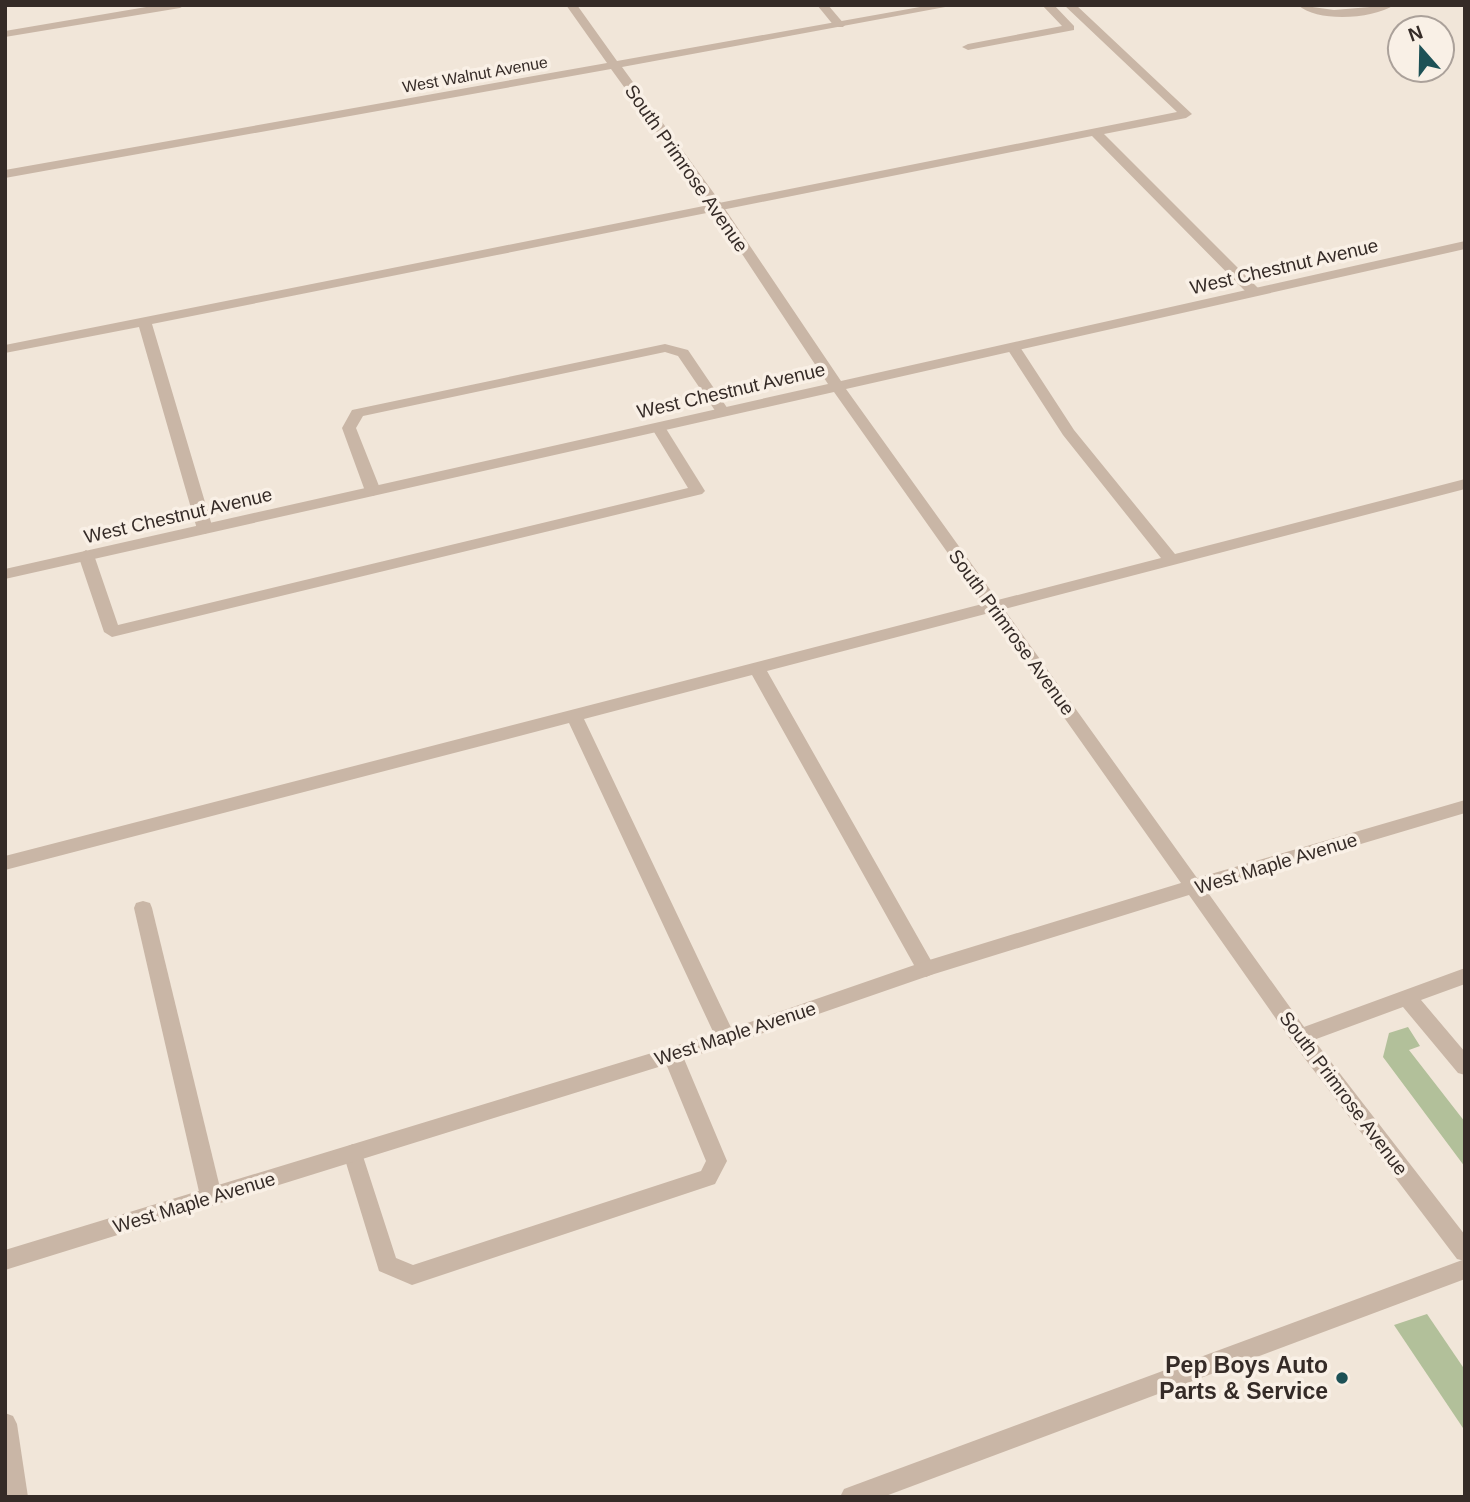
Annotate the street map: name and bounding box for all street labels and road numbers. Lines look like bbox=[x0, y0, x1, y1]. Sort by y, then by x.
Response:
street label: West Walnut Avenue bbox=[401, 53, 549, 96]
street label: South Primrose Avenue bbox=[621, 81, 752, 256]
street label: West Chestnut Avenue bbox=[1188, 235, 1380, 298]
street label: West Chestnut Avenue bbox=[635, 359, 827, 422]
street label: West Chestnut Avenue bbox=[82, 484, 274, 547]
street label: South Primrose Avenue bbox=[945, 546, 1079, 719]
street label: West Maple Avenue bbox=[1193, 829, 1360, 898]
street label: West Maple Avenue bbox=[652, 997, 818, 1069]
street label: South Primrose Avenue bbox=[1275, 1007, 1412, 1179]
street label: West Maple Avenue bbox=[111, 1168, 278, 1237]

